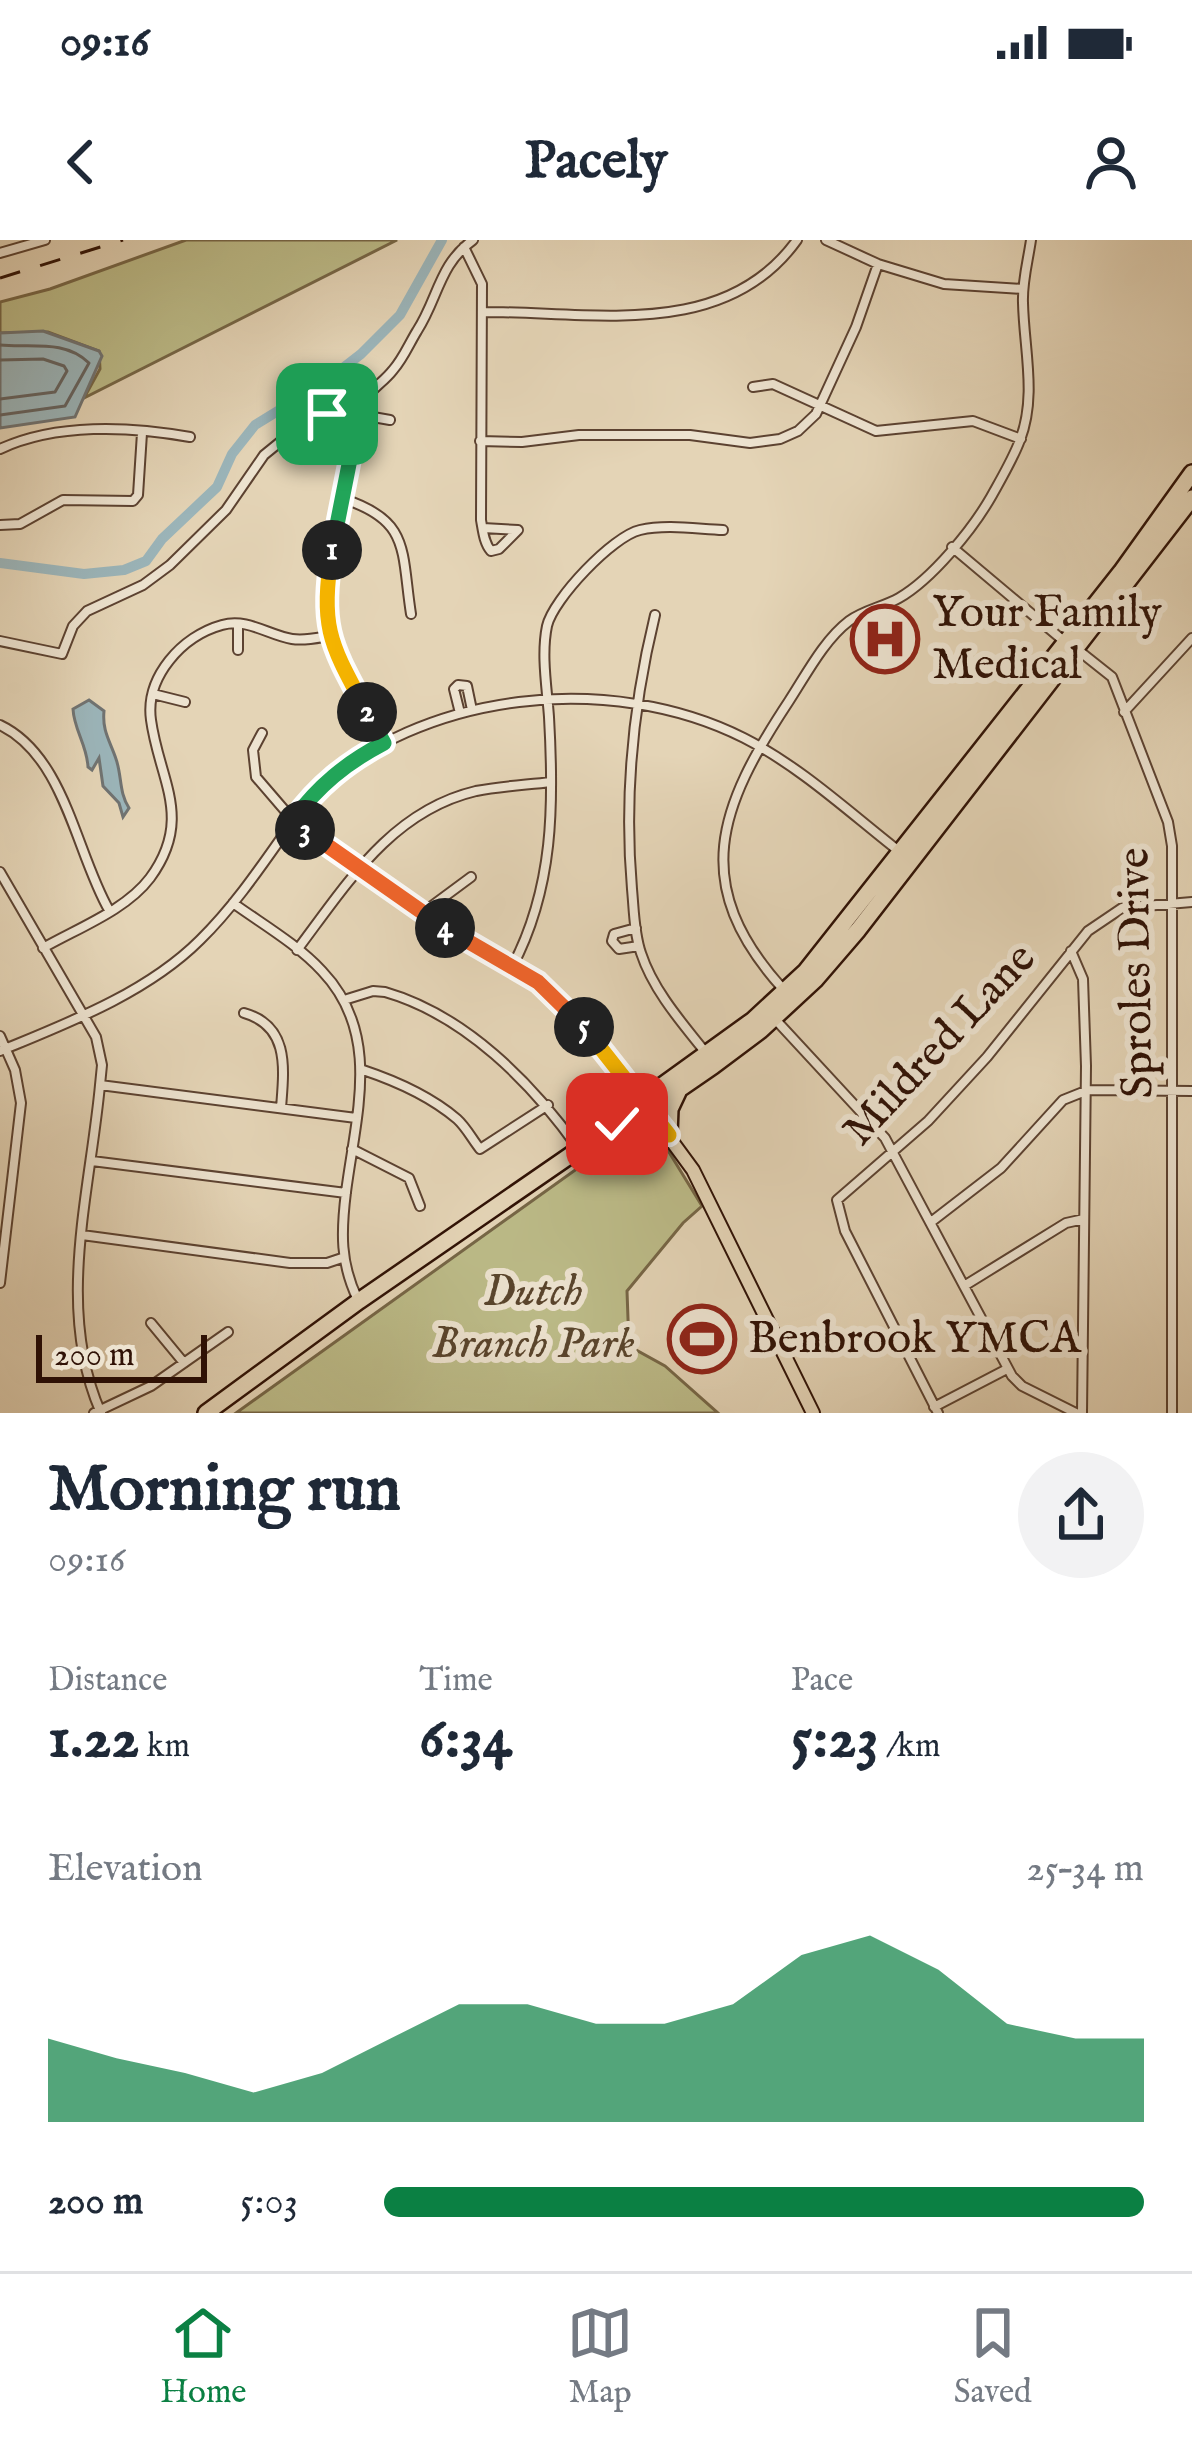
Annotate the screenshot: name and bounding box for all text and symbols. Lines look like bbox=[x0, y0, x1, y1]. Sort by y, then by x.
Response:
text: 09:16 bbox=[60, 14, 149, 71]
text: Pacely bbox=[525, 128, 667, 197]
icon: back bbox=[48, 129, 114, 195]
icon: person bbox=[1078, 129, 1144, 195]
pin bbox=[276, 363, 378, 465]
icon: arrive bbox=[294, 381, 360, 447]
pin: 1 bbox=[302, 520, 362, 580]
text: 1 bbox=[326, 529, 338, 571]
place label: Your Family Medical bbox=[932, 585, 1163, 694]
hospital icon: Your Family Medical bbox=[850, 604, 920, 674]
pin: 2 bbox=[337, 682, 397, 742]
text: 2 bbox=[359, 691, 375, 733]
pin: 3 bbox=[275, 800, 335, 860]
text: 3 bbox=[299, 809, 311, 851]
street label: Sproles Drive bbox=[1106, 847, 1168, 1099]
pin: 4 bbox=[415, 898, 475, 958]
text: 4 bbox=[437, 907, 453, 949]
street label: Mildred Lane bbox=[831, 931, 1049, 1159]
pin: 5 bbox=[554, 997, 614, 1057]
text: 5 bbox=[578, 1006, 590, 1048]
pin bbox=[566, 1073, 668, 1175]
icon: check bbox=[584, 1091, 650, 1157]
park label: Dutch Branch Park bbox=[431, 1264, 635, 1373]
sports icon: Benbrook YMCA bbox=[667, 1304, 737, 1374]
place label: Benbrook YMCA bbox=[748, 1311, 1082, 1368]
scale bar bbox=[36, 1329, 207, 1382]
text: 200 m bbox=[54, 1335, 135, 1377]
text: Morning run bbox=[48, 1449, 401, 1533]
button: share bbox=[1018, 1452, 1144, 1578]
text: 09:16 bbox=[48, 1536, 125, 1585]
text: Distance bbox=[48, 1660, 167, 1702]
text: Time bbox=[419, 1660, 493, 1702]
text: Pace bbox=[791, 1660, 853, 1702]
text: 1.22 bbox=[48, 1702, 140, 1778]
text: 6:34 bbox=[419, 1702, 512, 1778]
text: 5:23 bbox=[791, 1702, 879, 1778]
text: km bbox=[140, 1726, 190, 1768]
text: /km bbox=[879, 1726, 940, 1768]
text: Elevation bbox=[48, 1845, 203, 1894]
text: 25–34 m bbox=[1026, 1845, 1144, 1894]
text: 200 m bbox=[48, 2178, 143, 2227]
text: 5:03 bbox=[240, 2178, 298, 2227]
tab: Home bbox=[160, 2300, 246, 2414]
tab: Map bbox=[567, 2300, 633, 2414]
tab: Saved bbox=[954, 2300, 1032, 2414]

